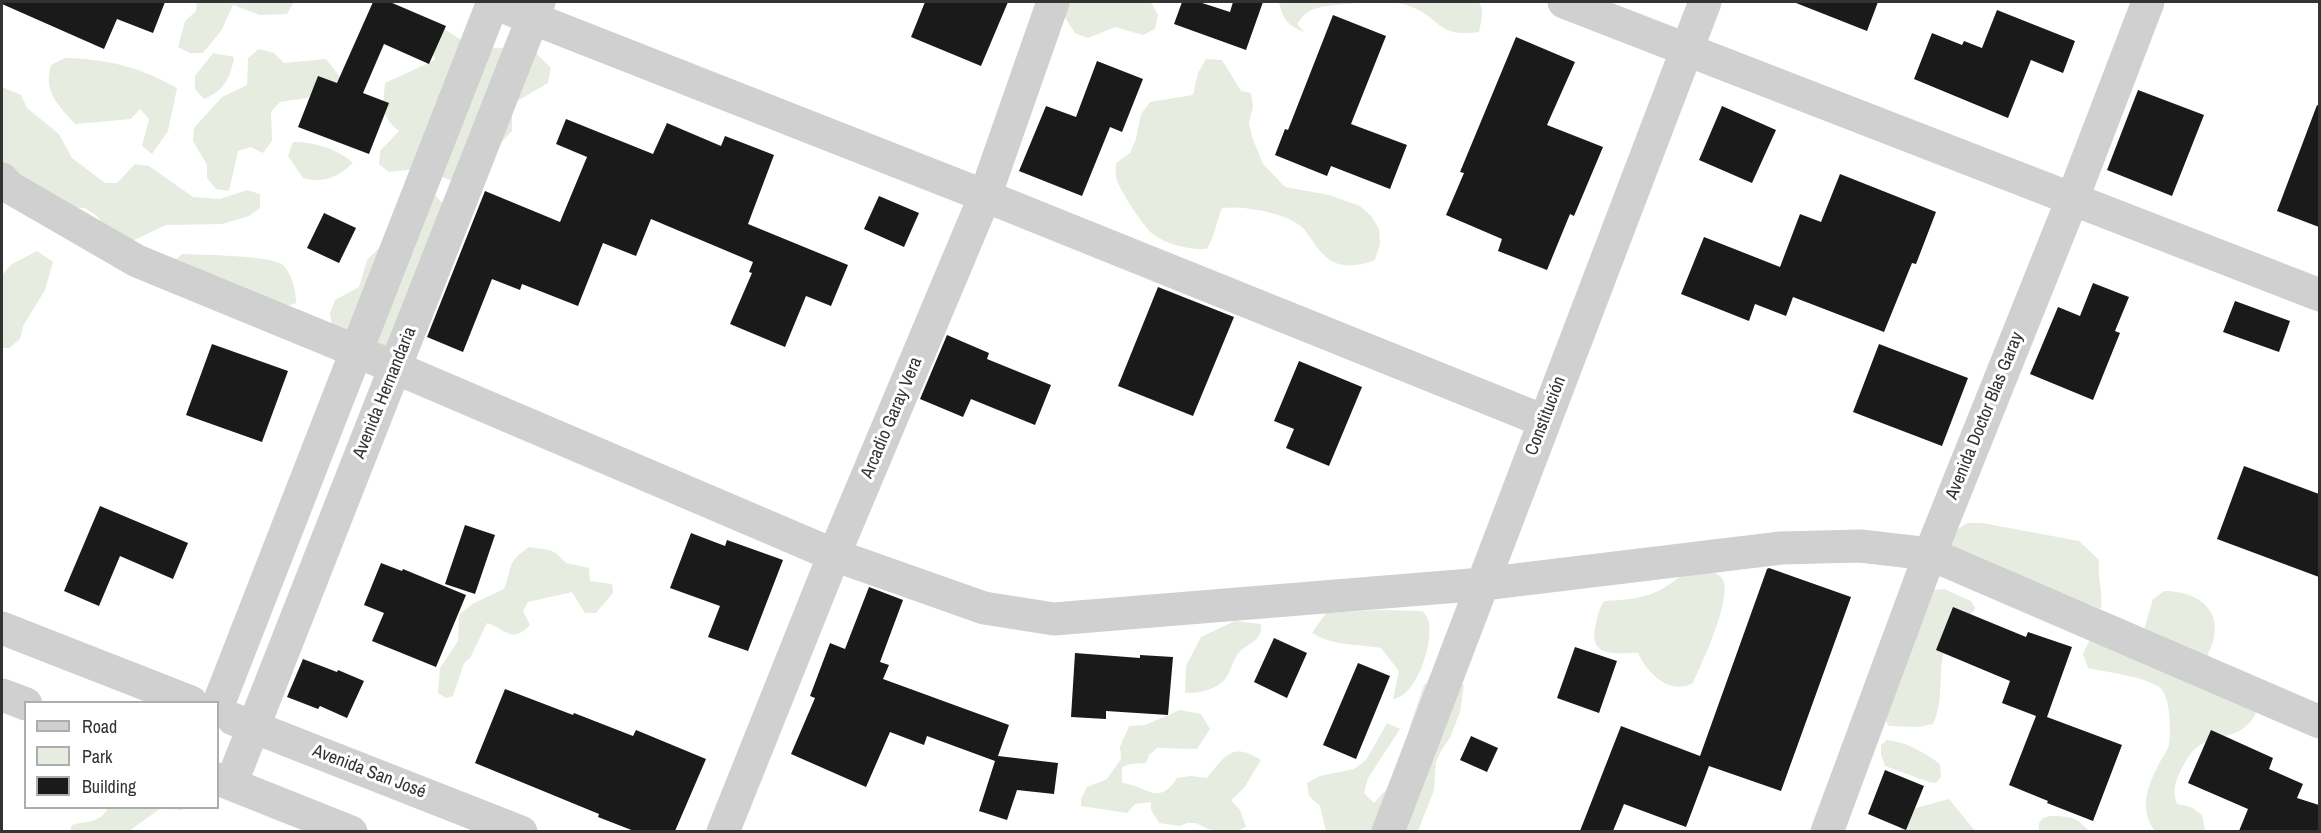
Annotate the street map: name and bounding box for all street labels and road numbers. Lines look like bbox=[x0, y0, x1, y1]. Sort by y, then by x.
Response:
street label: Avenida Hernandaria bbox=[349, 324, 421, 462]
street label: Avenida Doctor Blas Garay bbox=[1942, 329, 2028, 503]
street label: Arcadio Garay Vera bbox=[857, 354, 927, 482]
street label: Constitución bbox=[1521, 373, 1571, 459]
street label: Avenida San José bbox=[309, 740, 429, 804]

